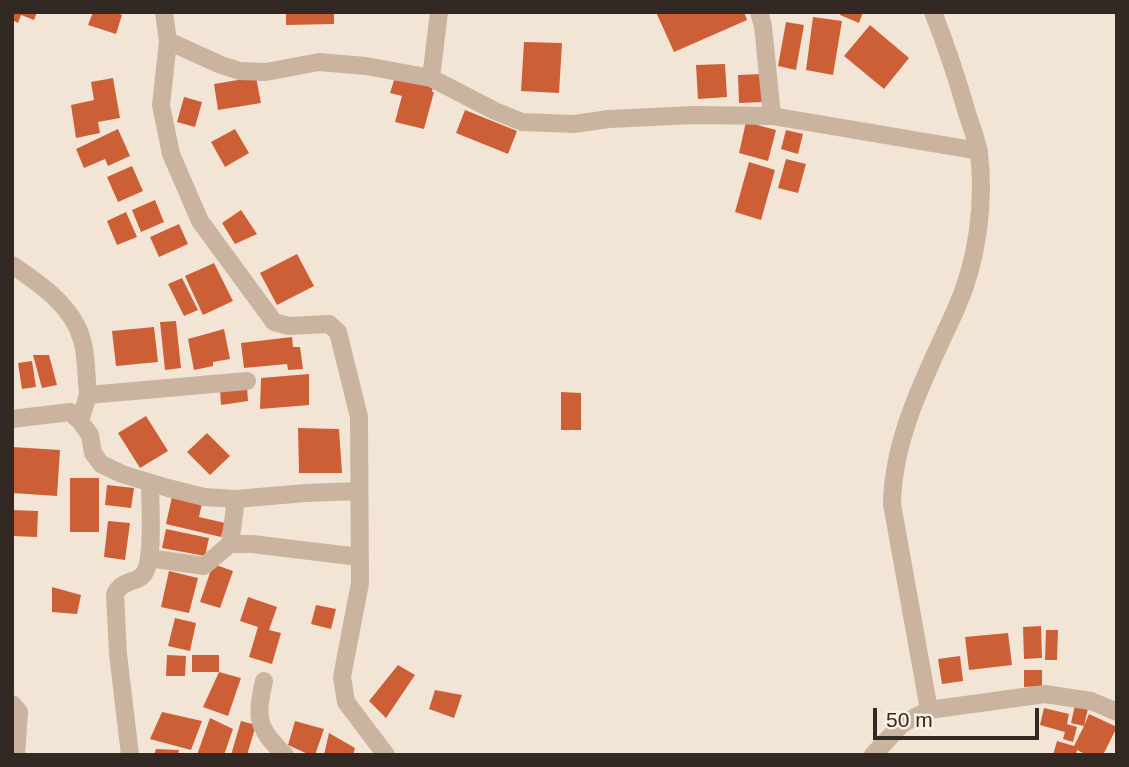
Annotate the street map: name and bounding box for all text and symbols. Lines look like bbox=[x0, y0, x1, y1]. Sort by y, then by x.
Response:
scale bar bbox=[877, 694, 1043, 738]
text: 50 m bbox=[886, 708, 933, 731]

